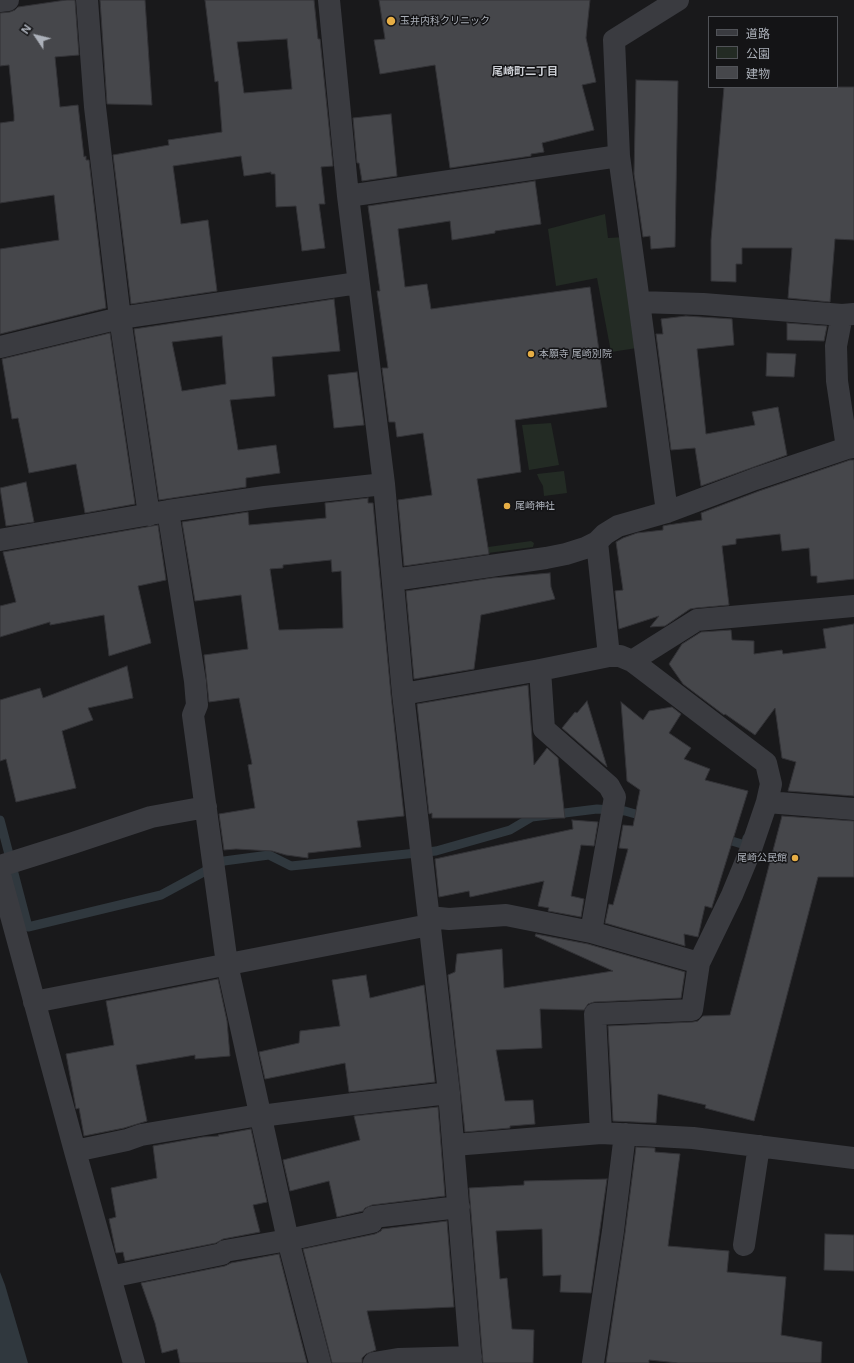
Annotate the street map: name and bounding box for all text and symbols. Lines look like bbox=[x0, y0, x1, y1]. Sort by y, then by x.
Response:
marker: 玉井内科クリニック bbox=[385, 15, 397, 27]
place label: 玉井内科クリニック bbox=[400, 15, 490, 27]
north arrow bbox=[16, 16, 56, 56]
legend bbox=[708, 16, 838, 88]
text: N bbox=[18, 22, 34, 37]
text: 道路 bbox=[746, 26, 770, 41]
text: 公園 bbox=[746, 46, 770, 61]
district label: 尾崎町二丁目 bbox=[492, 65, 558, 79]
text: 建物 bbox=[746, 66, 770, 81]
place label: 本願寺 尾崎別院 bbox=[539, 348, 612, 360]
marker: 本願寺 尾崎別院 bbox=[526, 349, 536, 359]
place label: 尾崎神社 bbox=[515, 500, 555, 512]
marker: 尾崎神社 bbox=[502, 501, 512, 511]
place label: 尾崎公民館 bbox=[737, 852, 787, 864]
marker: 尾崎公民館 bbox=[790, 853, 800, 863]

